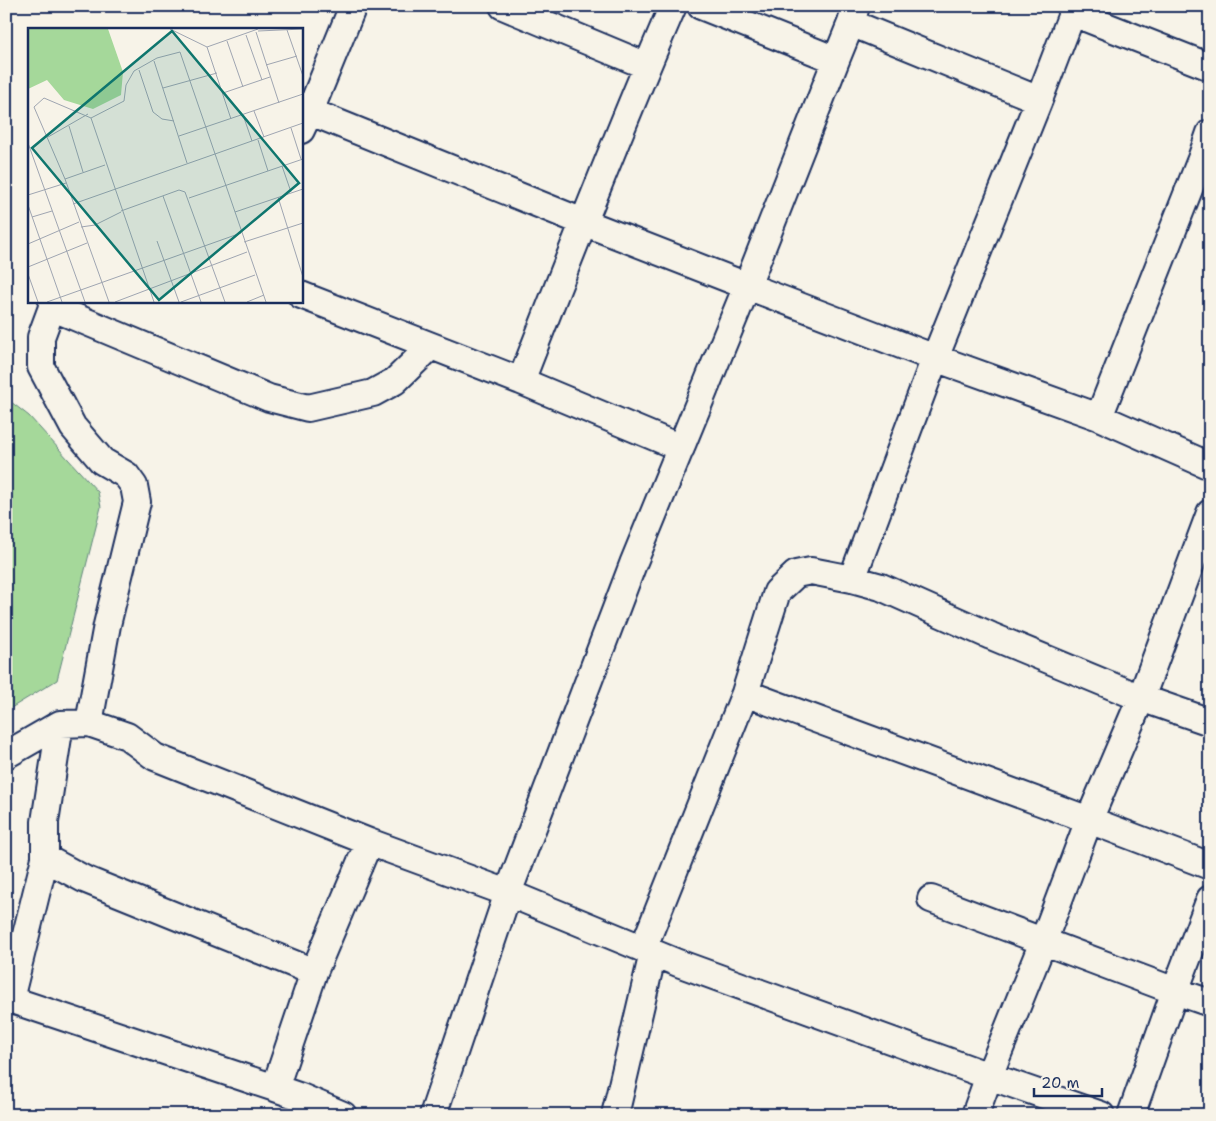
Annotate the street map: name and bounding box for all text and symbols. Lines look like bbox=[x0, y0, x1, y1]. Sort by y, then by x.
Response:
inset map bbox=[28, 28, 302, 302]
scale bar bbox=[1034, 1066, 1101, 1098]
text: 20 m bbox=[1041, 1073, 1080, 1093]

